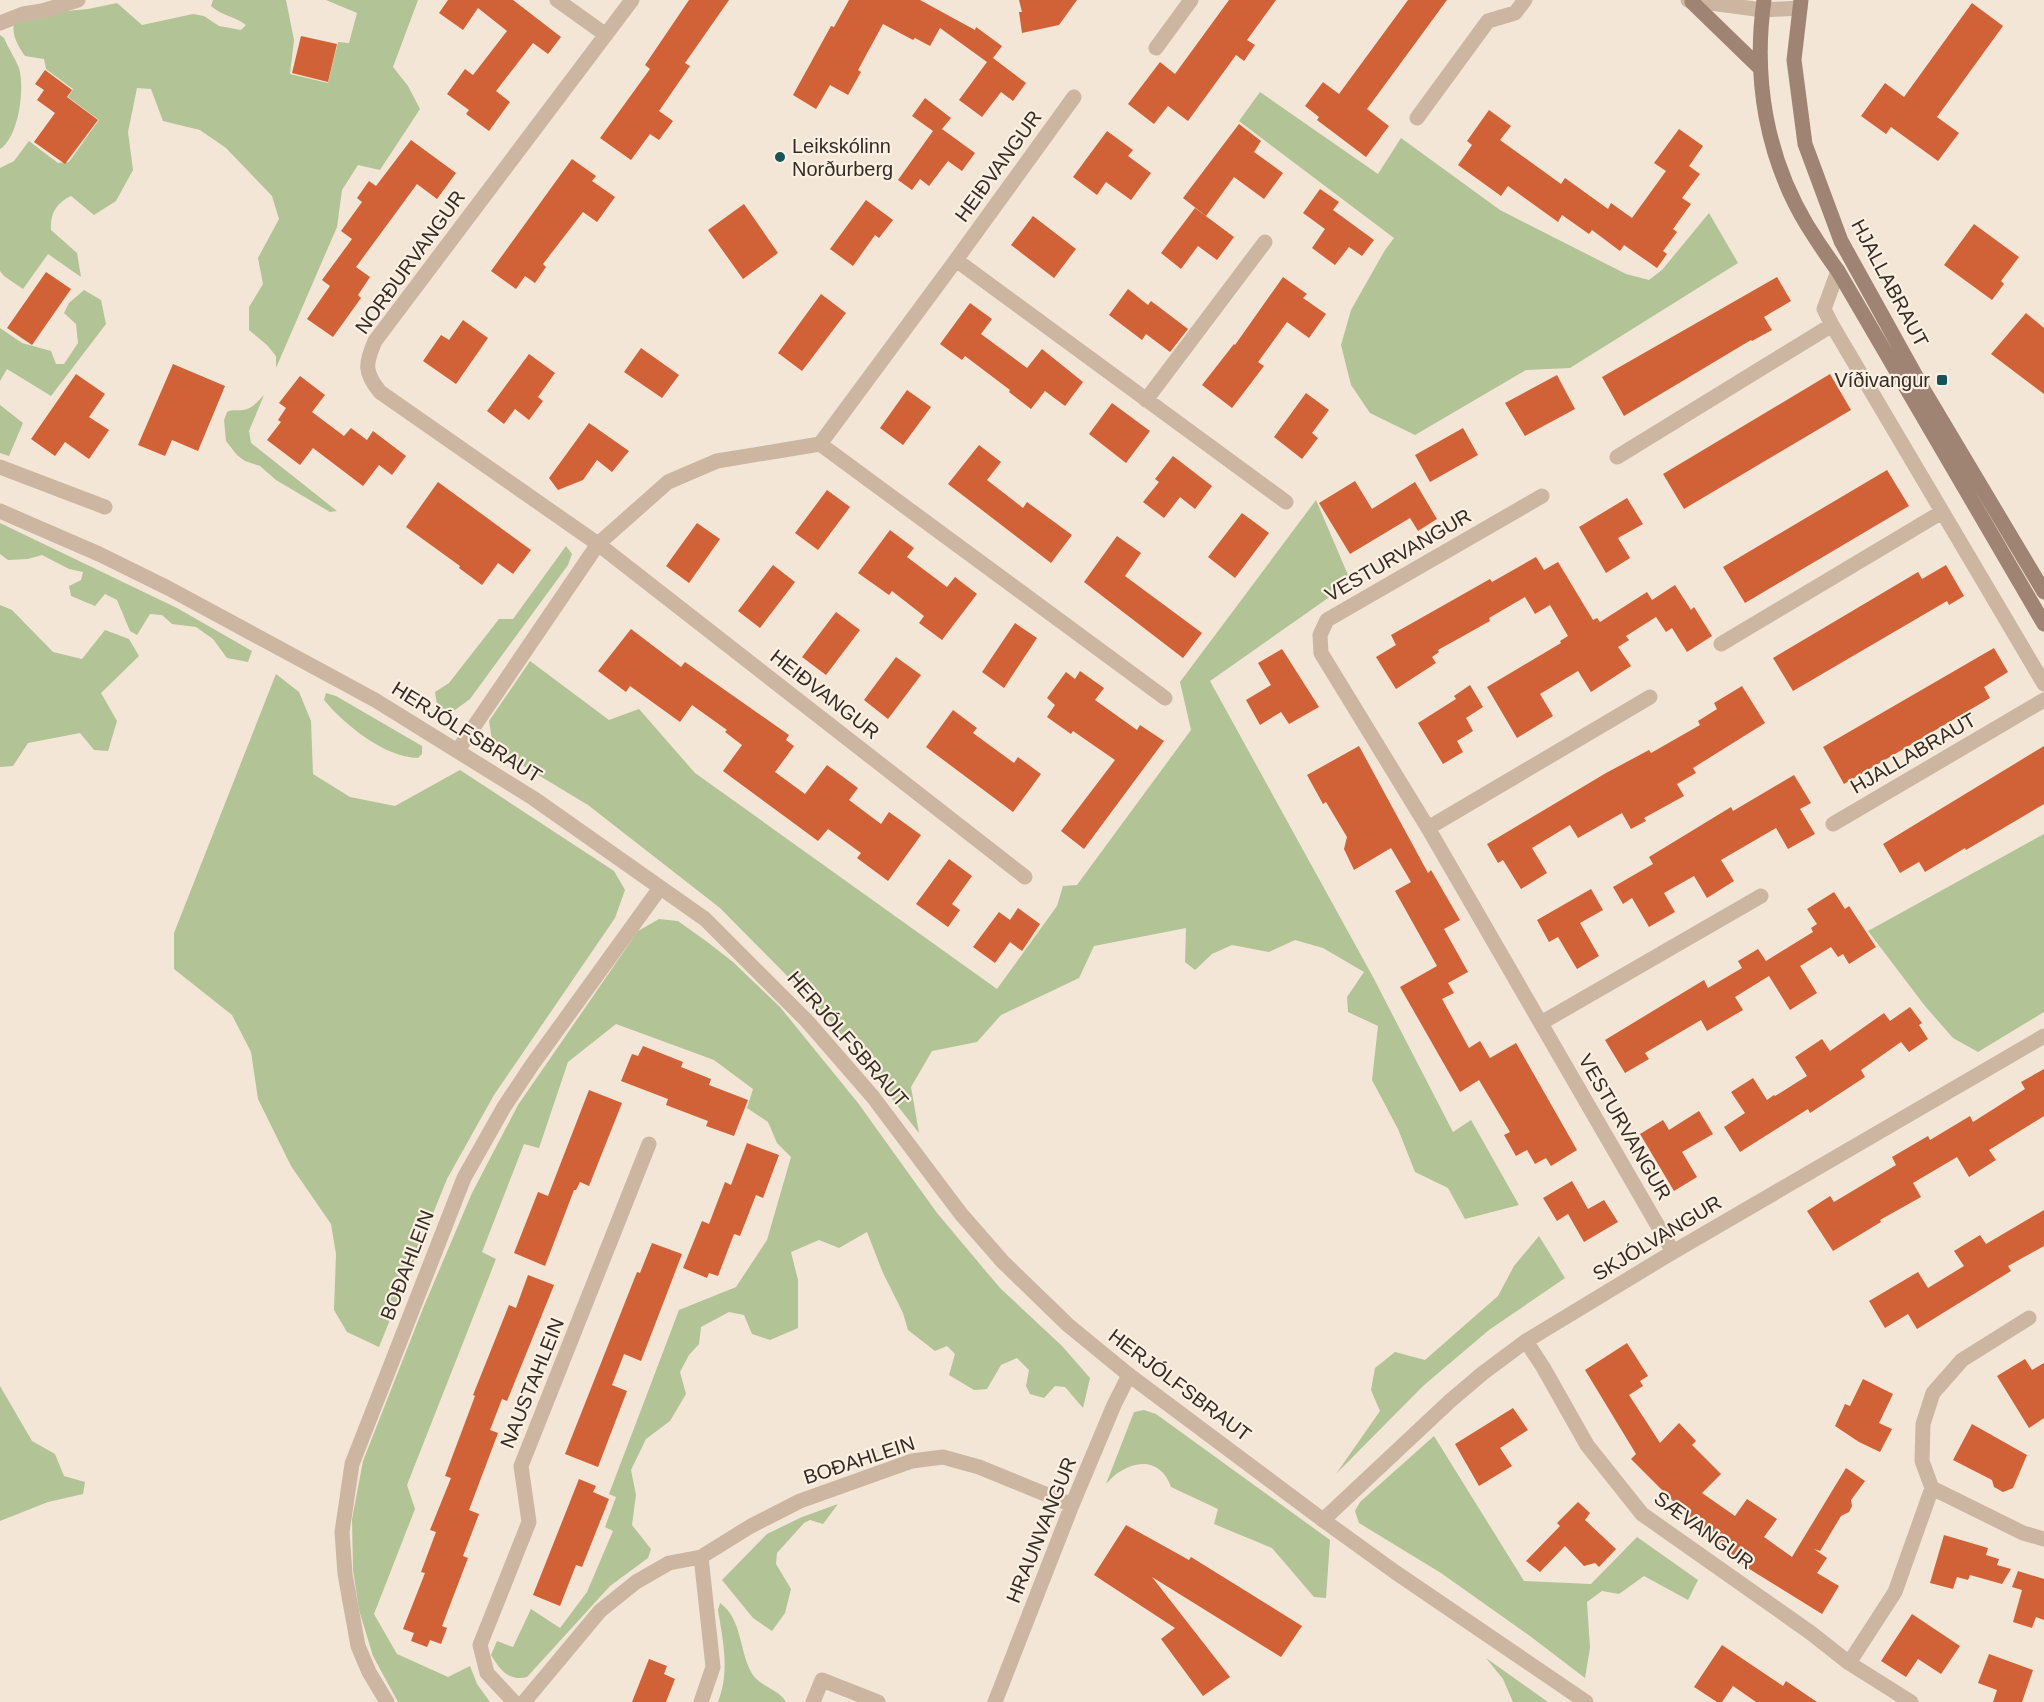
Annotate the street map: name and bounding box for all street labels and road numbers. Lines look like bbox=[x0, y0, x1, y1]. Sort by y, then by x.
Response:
street label: HEIÐVANGUR bbox=[950, 106, 1046, 226]
street label: NORÐURVANGUR bbox=[351, 186, 469, 338]
street label: HJALLABRAUT bbox=[1847, 216, 1933, 350]
street label: VESTURVANGUR bbox=[1321, 504, 1475, 606]
street label: HEIÐVANGUR bbox=[766, 645, 884, 743]
street label: HERJÓLFSBRAUT bbox=[388, 677, 546, 787]
street label: HJALLABRAUT bbox=[1846, 708, 1980, 798]
street label: HERJÓLFSBRAUT bbox=[783, 967, 913, 1111]
street label: VESTURVANGUR bbox=[1574, 1050, 1676, 1204]
street label: SKJÓLVANGUR bbox=[1589, 1191, 1725, 1285]
street label: BOÐAHLEIN bbox=[376, 1207, 438, 1323]
street label: NAUSTAHLEIN bbox=[496, 1315, 568, 1451]
street label: HERJÓLFSBRAUT bbox=[1105, 1324, 1255, 1446]
street label: BOÐAHLEIN bbox=[801, 1432, 917, 1488]
street label: HRAUNVANGUR bbox=[1002, 1454, 1080, 1606]
street label: SÆVANGUR bbox=[1650, 1487, 1758, 1573]

